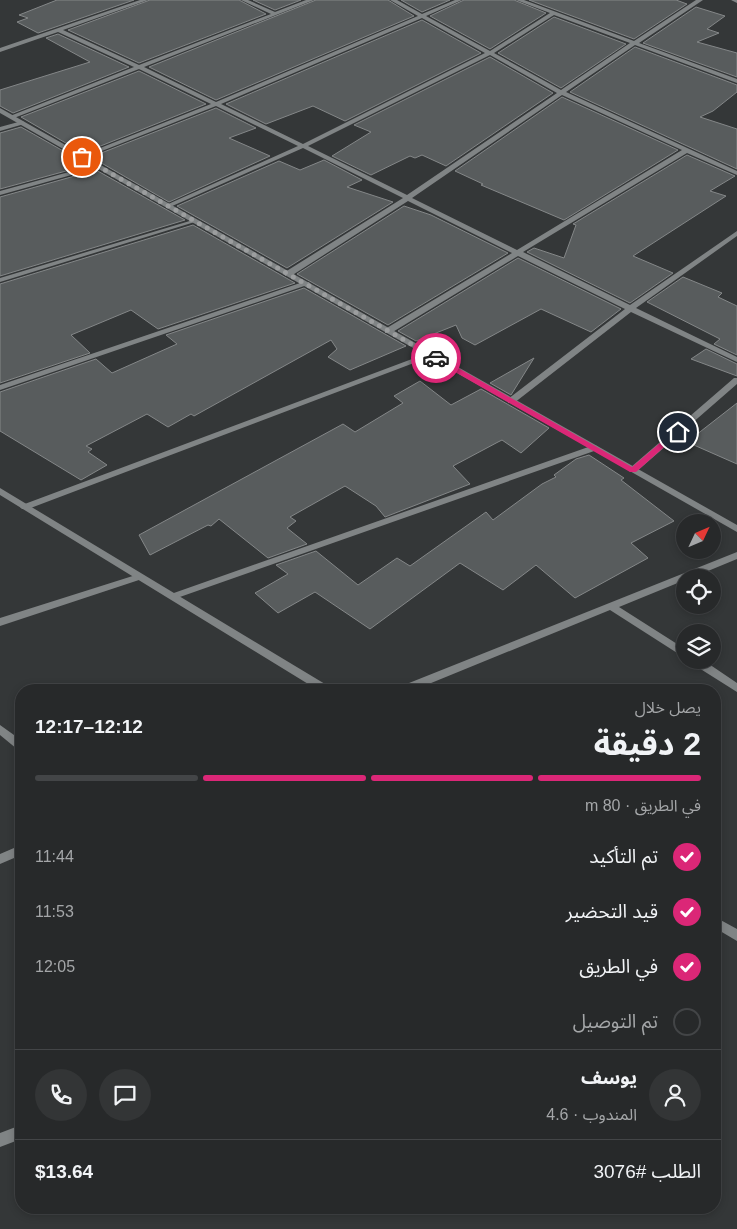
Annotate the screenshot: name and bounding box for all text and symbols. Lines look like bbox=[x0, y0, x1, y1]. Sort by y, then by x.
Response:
pin bbox=[61, 136, 103, 178]
icon: bag bbox=[68, 143, 96, 171]
courier bbox=[411, 333, 461, 383]
icon: car bbox=[422, 344, 450, 372]
pin bbox=[657, 411, 699, 453]
icon: home bbox=[664, 418, 692, 446]
north arrow bbox=[676, 514, 721, 559]
map controls bbox=[676, 514, 721, 669]
button: locate bbox=[676, 569, 721, 614]
button: layers bbox=[676, 624, 721, 669]
text: يصل خلال bbox=[635, 699, 701, 716]
text: 12:12–12:17 bbox=[35, 716, 143, 737]
text: 2 دقيقة bbox=[594, 726, 701, 762]
text: في الطريق · 80 m bbox=[585, 797, 701, 814]
icon: check bbox=[673, 843, 701, 871]
text: تم التأكيد bbox=[589, 846, 658, 867]
text: 11:44 bbox=[35, 848, 74, 865]
icon: check bbox=[673, 898, 701, 926]
text: قيد التحضير bbox=[566, 901, 658, 922]
text: 11:53 bbox=[35, 903, 74, 920]
icon: check bbox=[673, 953, 701, 981]
text: في الطريق bbox=[579, 956, 658, 977]
text: 12:05 bbox=[35, 958, 75, 975]
text: تم التوصيل bbox=[573, 1011, 658, 1032]
text: يوسف bbox=[581, 1067, 637, 1088]
button: phone bbox=[35, 1069, 87, 1121]
button: chat bbox=[99, 1069, 151, 1121]
button: person bbox=[649, 1069, 701, 1121]
text: المندوب · 4.6 bbox=[546, 1106, 637, 1123]
text: $13.64 bbox=[35, 1161, 93, 1182]
text: الطلب #3076 bbox=[593, 1161, 701, 1182]

